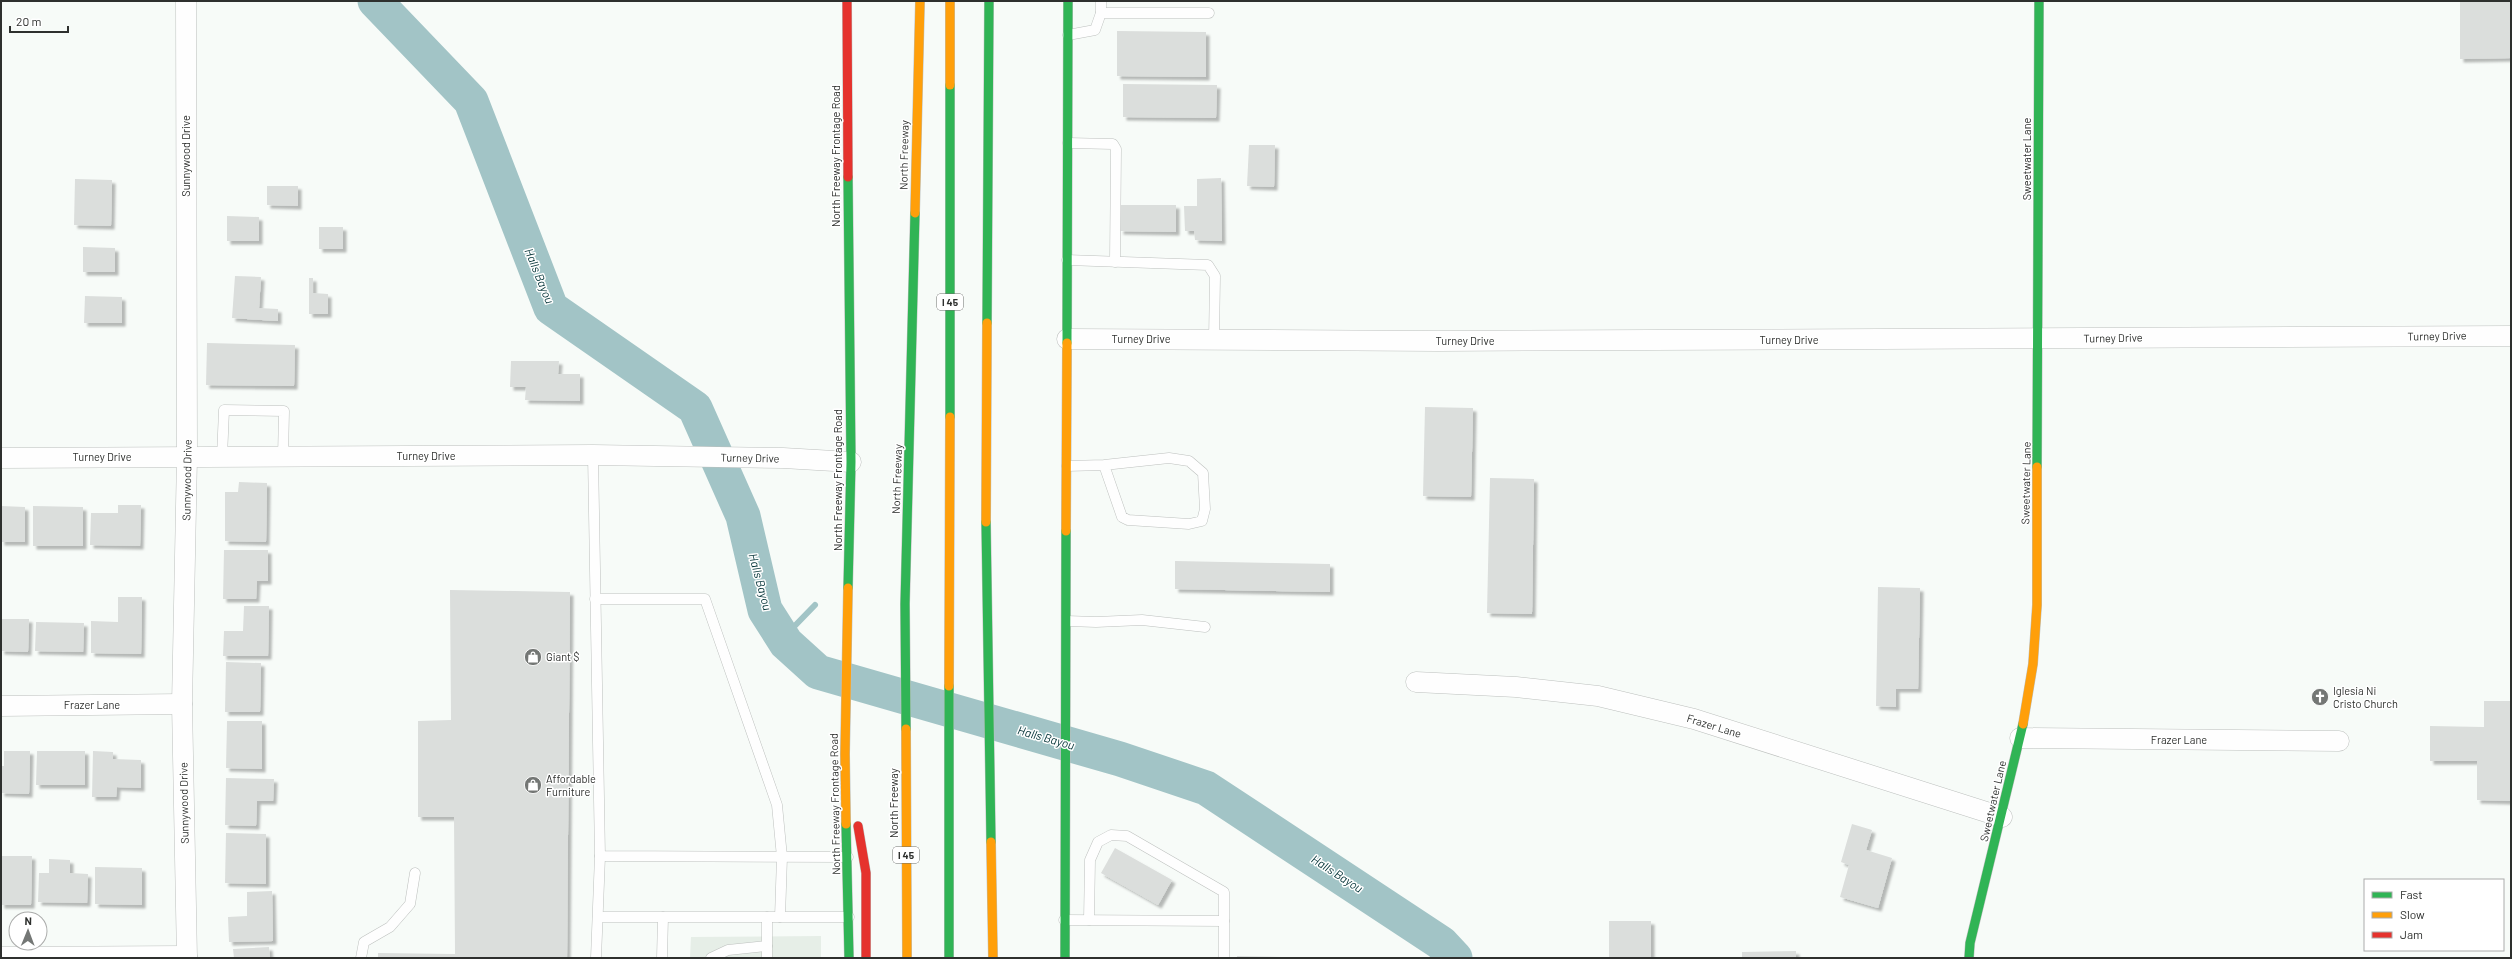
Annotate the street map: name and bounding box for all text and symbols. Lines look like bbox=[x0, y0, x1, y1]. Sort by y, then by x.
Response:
scale bar bbox=[10, 8, 68, 34]
text: 20 m bbox=[16, 14, 42, 28]
street label: North Freeway Frontage Road bbox=[829, 85, 842, 227]
street label: Sunnywood Drive bbox=[179, 115, 192, 197]
street label: Sweetwater Lane bbox=[2020, 118, 2033, 200]
street label: North Freeway bbox=[896, 120, 911, 190]
water label: Halls Bayou bbox=[522, 246, 557, 305]
road number: I 45 bbox=[937, 294, 963, 310]
street label: Turney Drive bbox=[2407, 328, 2467, 343]
street label: Turney Drive bbox=[2083, 330, 2143, 345]
street label: Turney Drive bbox=[1111, 332, 1171, 345]
street label: Turney Drive bbox=[1759, 333, 1819, 346]
street label: Turney Drive bbox=[1435, 334, 1495, 347]
street label: North Freeway Frontage Road bbox=[831, 409, 844, 551]
street label: Sunnywood Drive bbox=[179, 439, 194, 521]
street label: Sweetwater Lane bbox=[2018, 441, 2033, 524]
street label: North Freeway bbox=[889, 444, 904, 514]
street label: Turney Drive bbox=[396, 449, 456, 462]
street label: Turney Drive bbox=[72, 450, 132, 463]
street label: Turney Drive bbox=[720, 450, 780, 465]
water label: Halls Bayou bbox=[747, 552, 775, 612]
shop icon: Giant $ bbox=[523, 647, 543, 667]
place label: Giant $ bbox=[546, 650, 579, 663]
place label: Iglesia Ni Cristo Church bbox=[2333, 684, 2398, 710]
church icon: Iglesia Ni Cristo Church bbox=[2310, 687, 2330, 707]
street label: Frazer Lane bbox=[64, 698, 120, 711]
street label: Frazer Lane bbox=[1685, 711, 1743, 740]
water label: Halls Bayou bbox=[1016, 722, 1076, 752]
street label: North Freeway Frontage Road bbox=[827, 733, 842, 875]
street label: Frazer Lane bbox=[2151, 733, 2207, 746]
street label: Sweetwater Lane bbox=[1977, 759, 2008, 843]
street label: Sunnywood Drive bbox=[176, 762, 191, 844]
street label: North Freeway bbox=[887, 768, 900, 838]
place label: Affordable Furniture bbox=[546, 772, 596, 798]
shop icon: Affordable Furniture bbox=[523, 775, 543, 795]
road number: I 45 bbox=[893, 847, 919, 863]
water label: Halls Bayou bbox=[1309, 851, 1366, 895]
legend bbox=[2364, 879, 2504, 951]
text: Fast bbox=[2400, 887, 2423, 901]
text: Slow bbox=[2400, 907, 2425, 921]
north arrow bbox=[8, 911, 48, 951]
text: N bbox=[24, 914, 32, 927]
text: Jam bbox=[2400, 927, 2423, 941]

